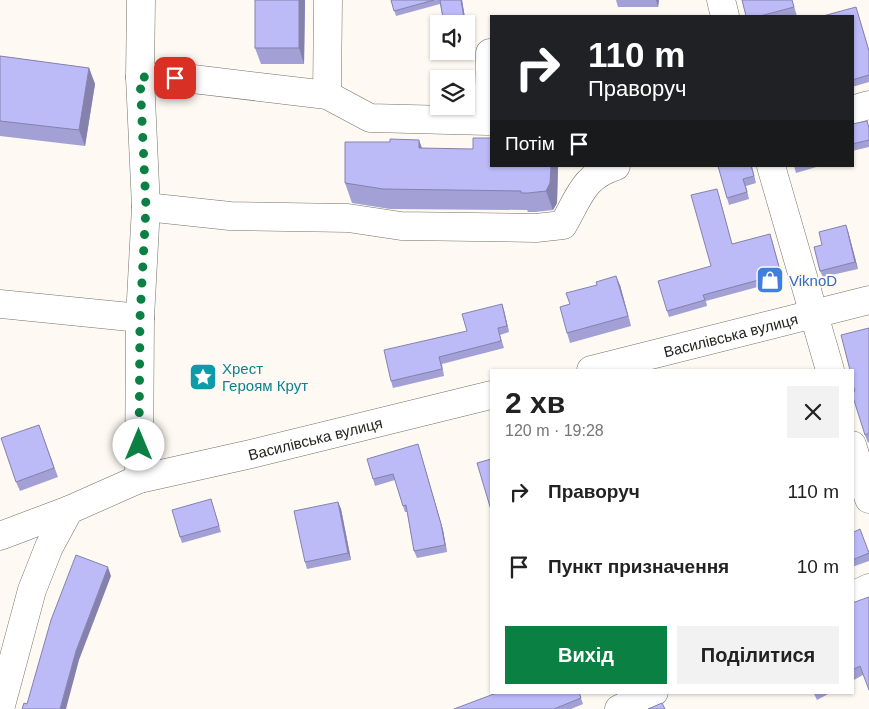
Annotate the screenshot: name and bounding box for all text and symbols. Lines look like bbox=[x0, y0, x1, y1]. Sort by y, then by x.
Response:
map controls bbox=[430, 15, 475, 115]
button: sound bbox=[430, 15, 475, 60]
icon: right bbox=[505, 35, 570, 100]
text: 110 m bbox=[588, 35, 685, 74]
pin bbox=[154, 57, 196, 99]
icon: arrive bbox=[161, 64, 189, 92]
button: layers bbox=[430, 70, 475, 115]
text: Праворуч bbox=[588, 76, 686, 101]
icon: arrive bbox=[565, 130, 593, 158]
text: Потім bbox=[505, 133, 555, 154]
shop icon: ViknoD bbox=[755, 265, 785, 295]
place label: ViknoD bbox=[789, 272, 837, 289]
street label: Василівська вулиця bbox=[662, 310, 799, 360]
place label: Хрест Героям Крут bbox=[222, 360, 308, 394]
place icon: Хрест Героям Крут bbox=[188, 362, 218, 392]
text: 2 хв bbox=[505, 386, 565, 419]
button: close bbox=[787, 386, 839, 438]
street label: Василівська вулиця bbox=[246, 414, 384, 463]
position arrow bbox=[112, 418, 164, 470]
text: 120 m · 19:28 bbox=[505, 422, 604, 439]
icon: right bbox=[505, 478, 533, 506]
text: Праворуч bbox=[548, 481, 640, 502]
text: 110 m bbox=[788, 481, 839, 502]
icon: arrive bbox=[505, 553, 533, 581]
text: Пункт призначення bbox=[548, 556, 729, 577]
text: 10 m bbox=[797, 556, 839, 577]
button: Вихід bbox=[505, 626, 667, 684]
button: Поділитися bbox=[677, 626, 839, 684]

